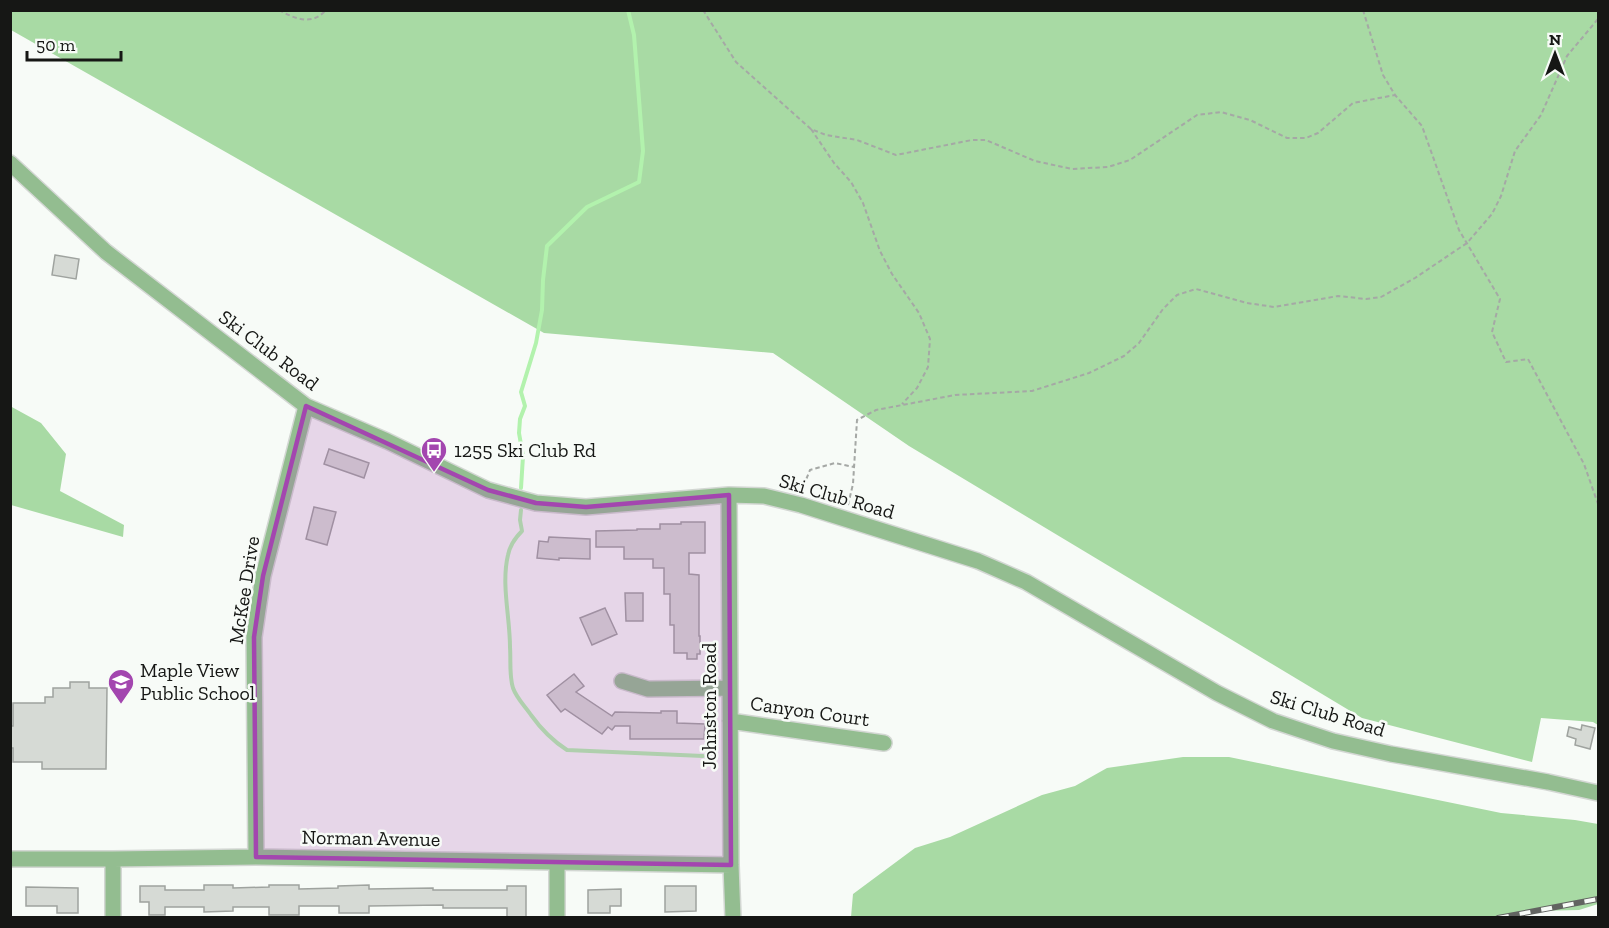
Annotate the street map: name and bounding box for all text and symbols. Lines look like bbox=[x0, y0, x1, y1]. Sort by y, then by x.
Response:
scale bar bbox=[27, 24, 122, 62]
north arrow bbox=[1525, 24, 1585, 84]
text: N bbox=[1549, 30, 1561, 49]
text: 50 m bbox=[36, 34, 76, 56]
street label: Ski Club Road bbox=[214, 305, 324, 395]
bus stop icon: 1255 Ski Club Rd bbox=[419, 435, 449, 473]
place label: 1255 Ski Club Rd bbox=[454, 438, 596, 462]
street label: Ski Club Road bbox=[777, 468, 897, 524]
street label: McKee Drive bbox=[224, 534, 264, 646]
street label: Johnston Road bbox=[697, 642, 721, 769]
place label: Maple View Public School bbox=[140, 658, 255, 705]
school or university icon: Maple View Public School bbox=[106, 667, 136, 705]
street label: Ski Club Road bbox=[1268, 684, 1388, 742]
street label: Canyon Court bbox=[749, 691, 872, 731]
street label: Norman Avenue bbox=[301, 825, 441, 851]

